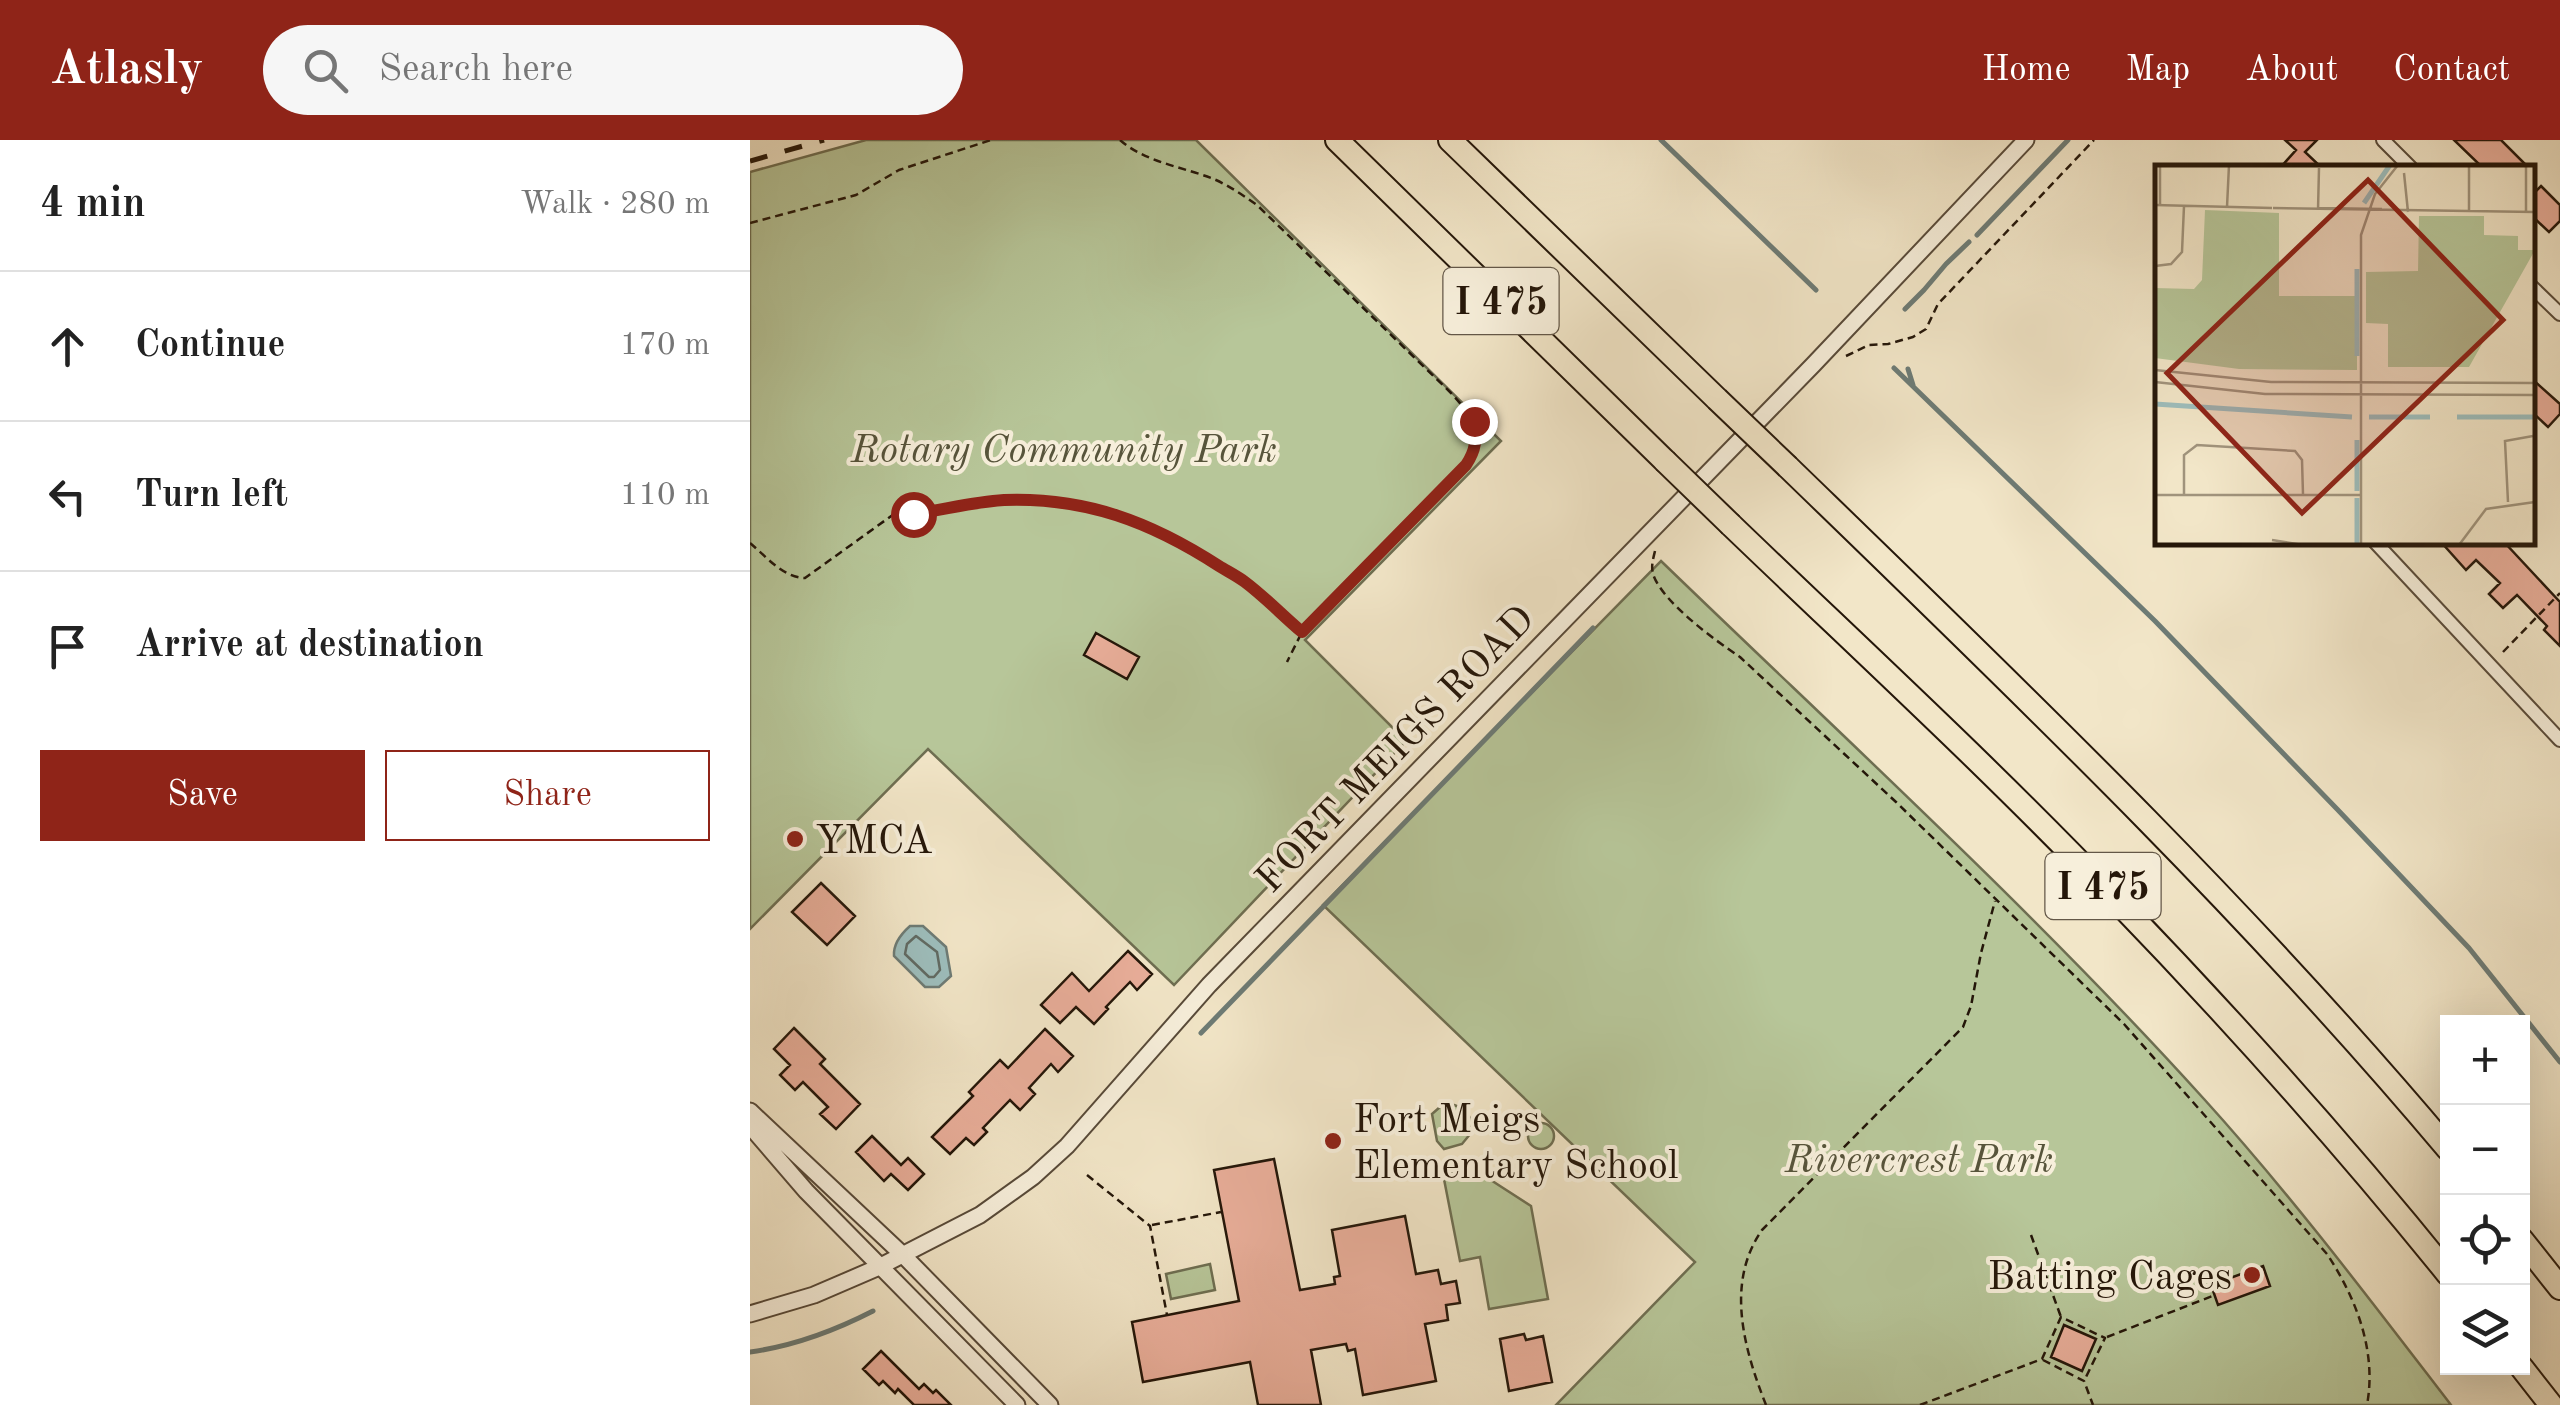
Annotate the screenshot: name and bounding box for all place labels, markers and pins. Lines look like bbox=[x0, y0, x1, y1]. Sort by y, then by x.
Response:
place label: YMCA bbox=[815, 823, 933, 863]
marker: YMCA bbox=[784, 828, 806, 850]
place label: Fort Meigs Elementary School bbox=[1353, 1102, 1679, 1188]
marker: Fort Meigs Elementary School bbox=[1322, 1130, 1344, 1152]
place label: Batting Cages bbox=[1988, 1259, 2232, 1299]
marker: Batting Cages bbox=[2241, 1264, 2263, 1286]

